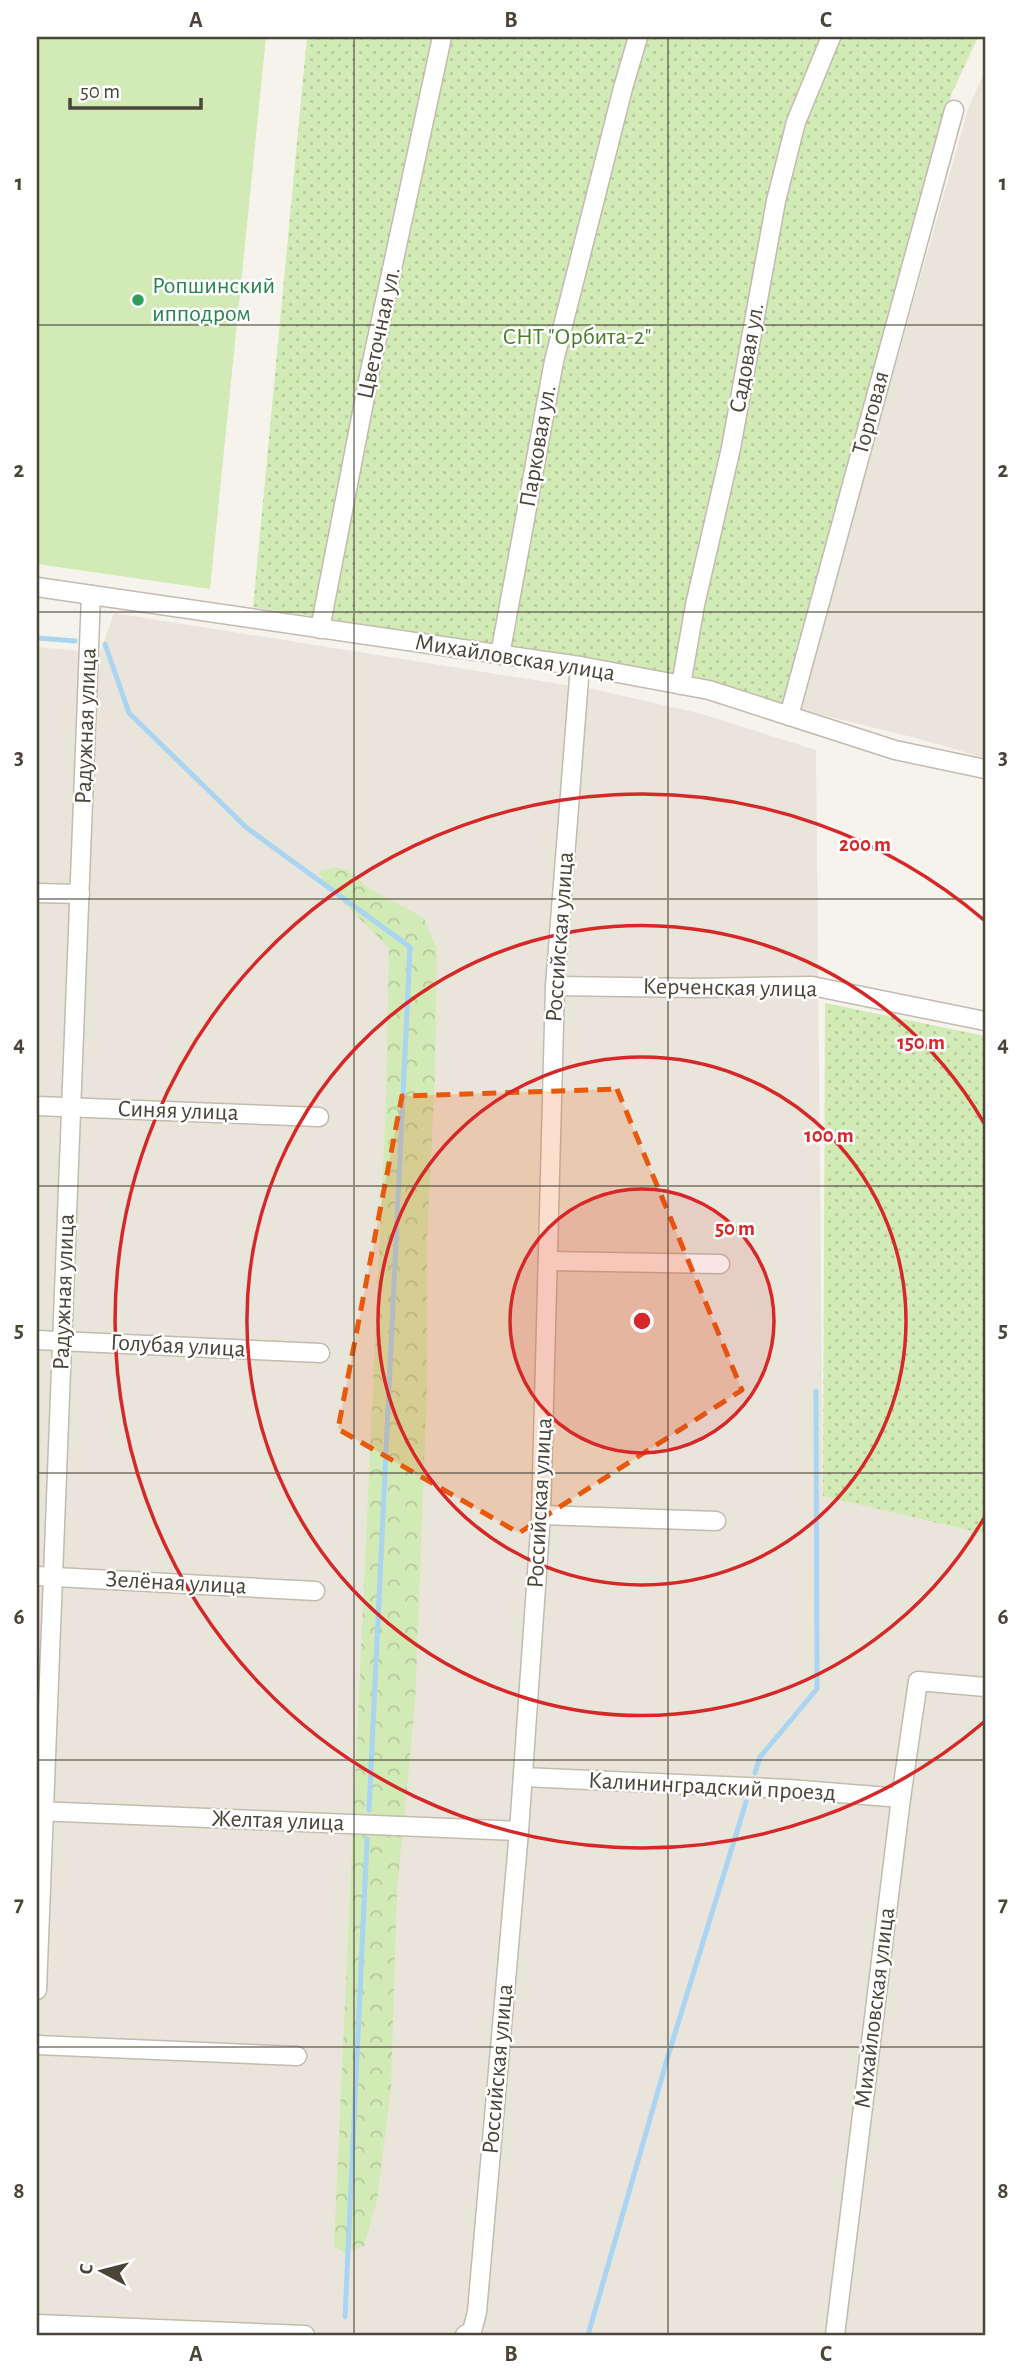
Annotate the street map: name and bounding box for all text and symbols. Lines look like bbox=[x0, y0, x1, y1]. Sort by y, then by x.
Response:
text: A bbox=[189, 9, 203, 32]
text: B bbox=[504, 9, 518, 32]
text: C bbox=[820, 9, 832, 32]
scale bar bbox=[70, 66, 201, 110]
text: 50 m bbox=[80, 81, 120, 102]
text: 1 bbox=[15, 172, 23, 195]
text: 1 bbox=[999, 172, 1007, 195]
street label: Цветочная ул. bbox=[353, 265, 405, 401]
place label: Ропшинский ипподром bbox=[152, 274, 275, 326]
marker: Ропшинский ипподром bbox=[130, 292, 146, 308]
street label: Садовая ул. bbox=[726, 301, 768, 415]
park label: СНТ "Орбита-2" bbox=[503, 325, 651, 349]
street label: Торговая bbox=[848, 369, 894, 457]
street label: Парковая ул. bbox=[515, 383, 561, 509]
text: 2 bbox=[14, 459, 25, 482]
text: 2 bbox=[998, 459, 1009, 482]
street label: Михайловская улица bbox=[413, 630, 617, 686]
street label: Радужная улица bbox=[71, 647, 101, 805]
text: 3 bbox=[14, 746, 24, 769]
text: 3 bbox=[998, 746, 1008, 769]
text: 200 m bbox=[839, 834, 891, 855]
street label: Российская улица bbox=[542, 851, 578, 1023]
street label: Керченская улица bbox=[643, 974, 818, 1002]
text: 150 m bbox=[897, 1032, 945, 1053]
text: 4 bbox=[13, 1033, 25, 1056]
text: 4 bbox=[997, 1033, 1009, 1056]
street label: Синяя улица bbox=[117, 1097, 239, 1125]
text: 100 m bbox=[804, 1125, 854, 1146]
street label: Радужная улица bbox=[49, 1213, 79, 1371]
text: 50 m bbox=[715, 1218, 755, 1239]
centre of rings bbox=[630, 1309, 654, 1333]
text: 5 bbox=[14, 1319, 24, 1342]
text: 5 bbox=[998, 1319, 1008, 1342]
street label: Голубая улица bbox=[110, 1330, 246, 1362]
street label: Российская улица bbox=[524, 1417, 556, 1589]
street label: Зелёная улица bbox=[105, 1567, 247, 1599]
text: 6 bbox=[13, 1606, 25, 1629]
text: 6 bbox=[997, 1606, 1009, 1629]
street label: Калининградский проезд bbox=[588, 1769, 836, 1805]
street label: Желтая улица bbox=[211, 1807, 345, 1835]
text: 7 bbox=[14, 1893, 24, 1916]
text: 7 bbox=[998, 1893, 1008, 1916]
street label: Михайловская улица bbox=[851, 1906, 899, 2110]
street label: Российская улица bbox=[479, 1983, 517, 2155]
text: 8 bbox=[13, 2180, 25, 2203]
text: 8 bbox=[997, 2180, 1009, 2203]
north arrow bbox=[66, 2236, 136, 2306]
text: С bbox=[77, 2263, 97, 2275]
text: A bbox=[189, 2343, 203, 2366]
text: B bbox=[504, 2343, 518, 2366]
text: C bbox=[820, 2343, 832, 2366]

